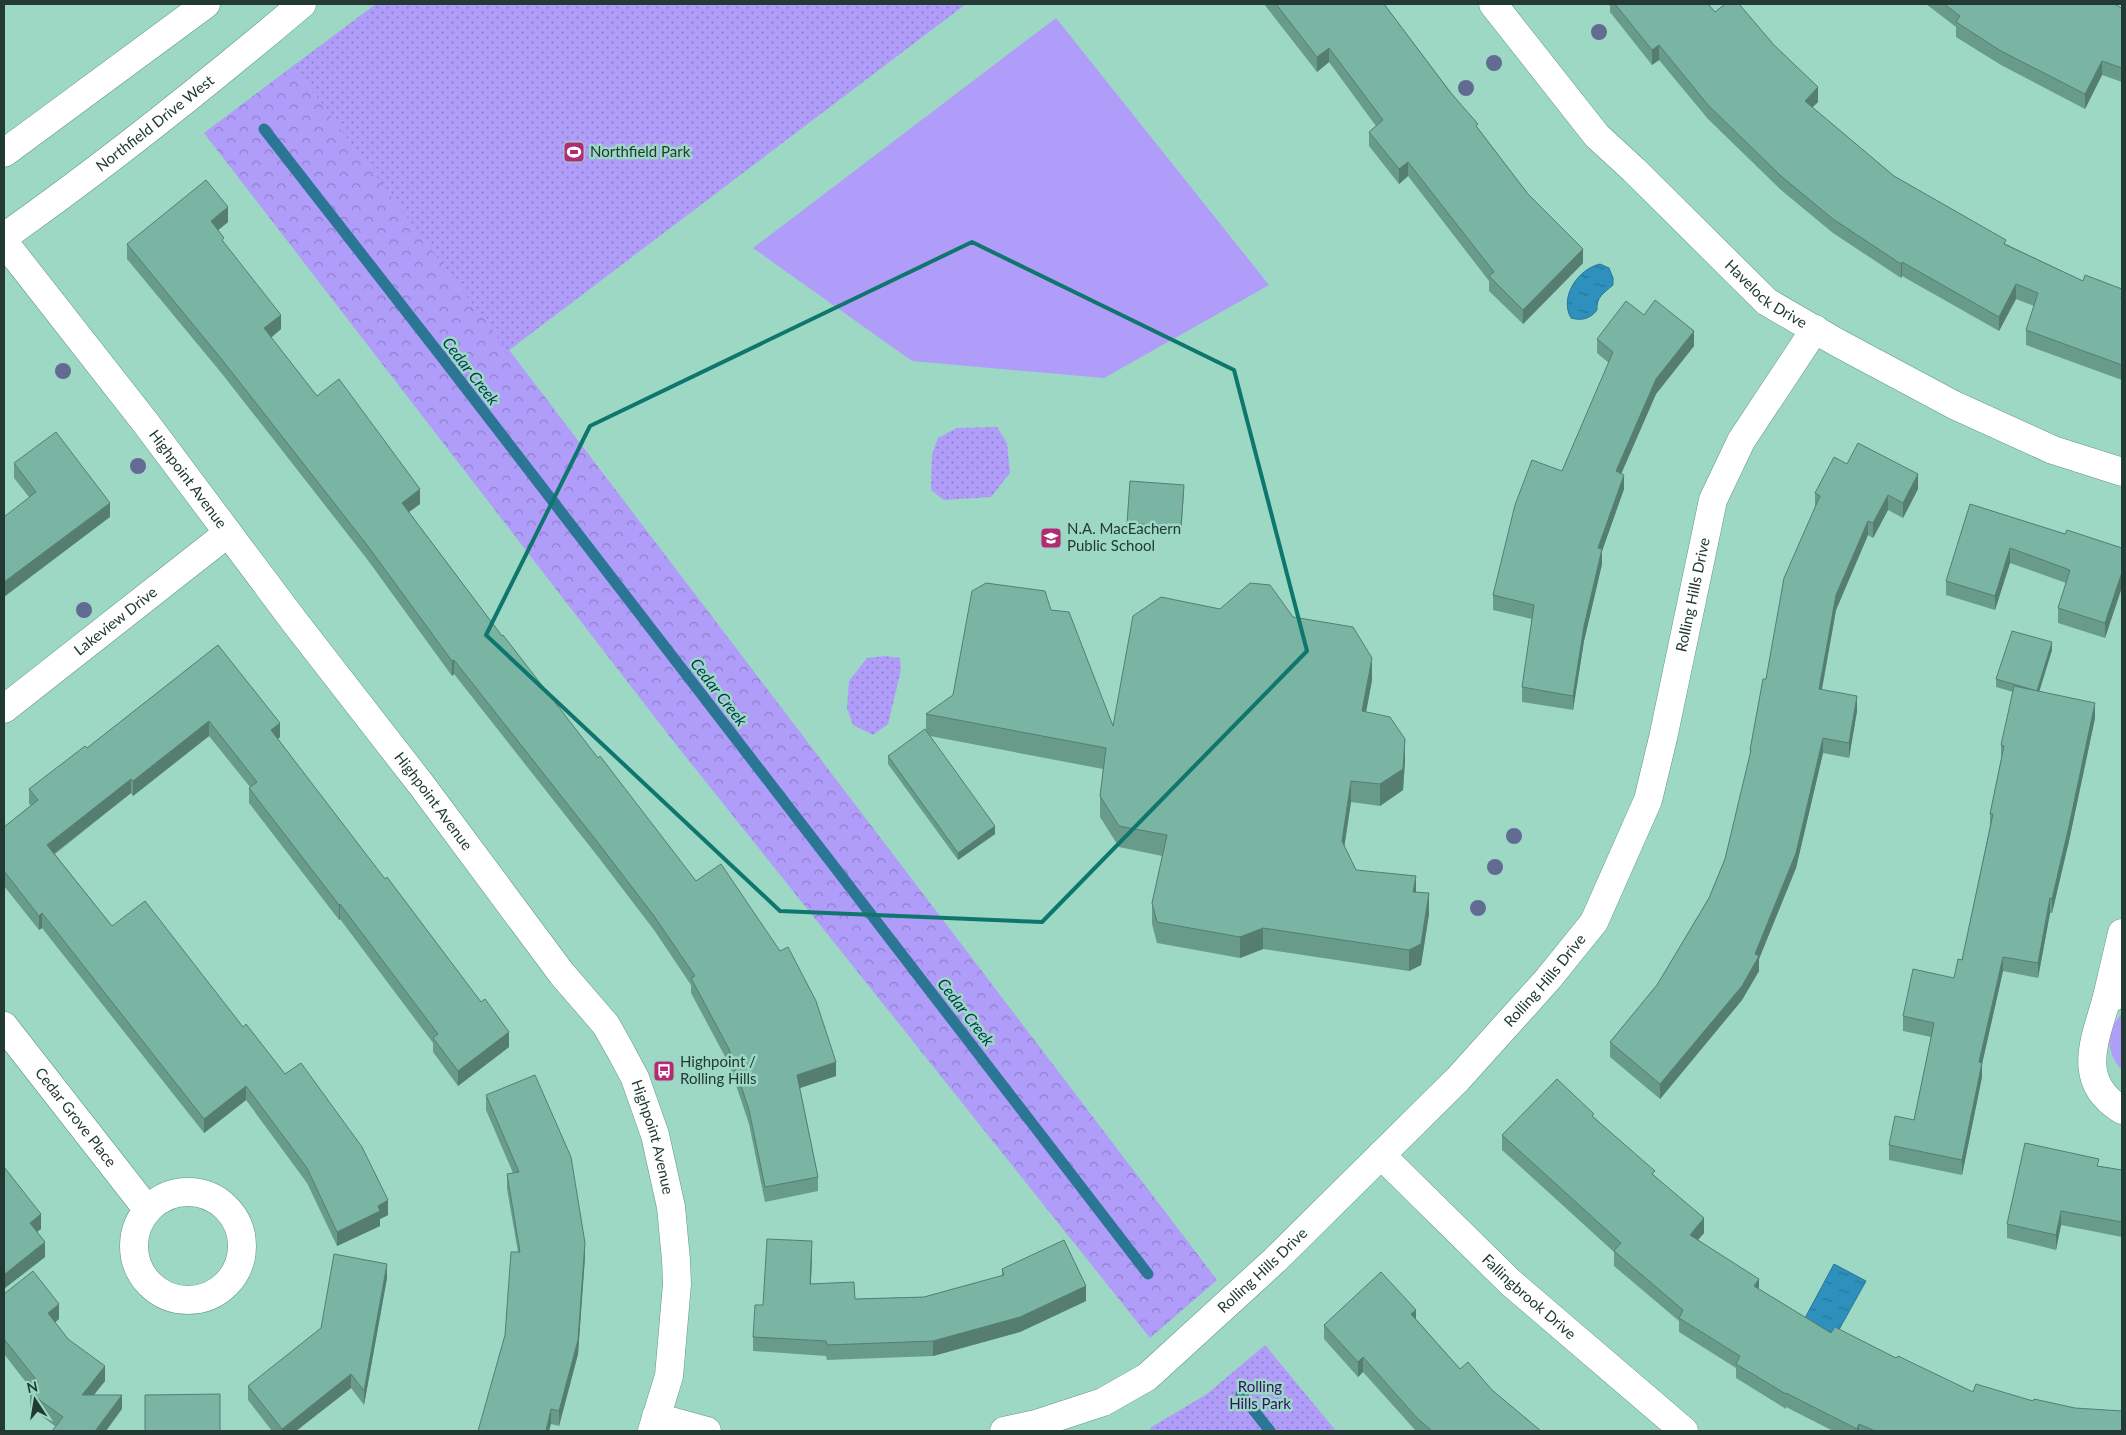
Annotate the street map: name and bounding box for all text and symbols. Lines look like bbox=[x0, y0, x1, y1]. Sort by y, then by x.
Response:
street label: Northfield Drive West bbox=[92, 70, 218, 175]
sports icon: Northfield Park bbox=[562, 140, 586, 164]
place label: Northfield Park bbox=[590, 142, 691, 160]
street label: Havelock Drive bbox=[1722, 256, 1811, 331]
water label: Cedar Creek bbox=[439, 333, 504, 409]
street label: Highpoint Avenue bbox=[146, 426, 231, 531]
place label: N.A. MacEachern Public School bbox=[1067, 519, 1181, 554]
school or university icon: N.A. MacEachern Public School bbox=[1039, 526, 1063, 550]
street label: Rolling Hills Drive bbox=[1671, 536, 1713, 653]
street label: Lakeview Drive bbox=[70, 582, 160, 659]
water label: Cedar Creek bbox=[687, 654, 752, 730]
street label: Highpoint Avenue bbox=[391, 748, 477, 853]
street label: Rolling Hills Drive bbox=[1499, 930, 1589, 1030]
water label: Cedar Creek bbox=[934, 974, 999, 1050]
place label: Highpoint / Rolling Hills bbox=[680, 1052, 757, 1087]
bus stop icon: Highpoint / Rolling Hills bbox=[652, 1059, 676, 1083]
street label: Cedar Grove Place bbox=[32, 1063, 121, 1170]
street label: Highpoint Avenue bbox=[628, 1077, 678, 1196]
street label: Rolling Hills Drive bbox=[1213, 1223, 1310, 1316]
street label: Fallingbrook Drive bbox=[1479, 1250, 1580, 1343]
north arrow bbox=[10, 1375, 60, 1425]
text: N bbox=[25, 1377, 39, 1396]
park label: Rolling Hills Park bbox=[1229, 1377, 1291, 1412]

